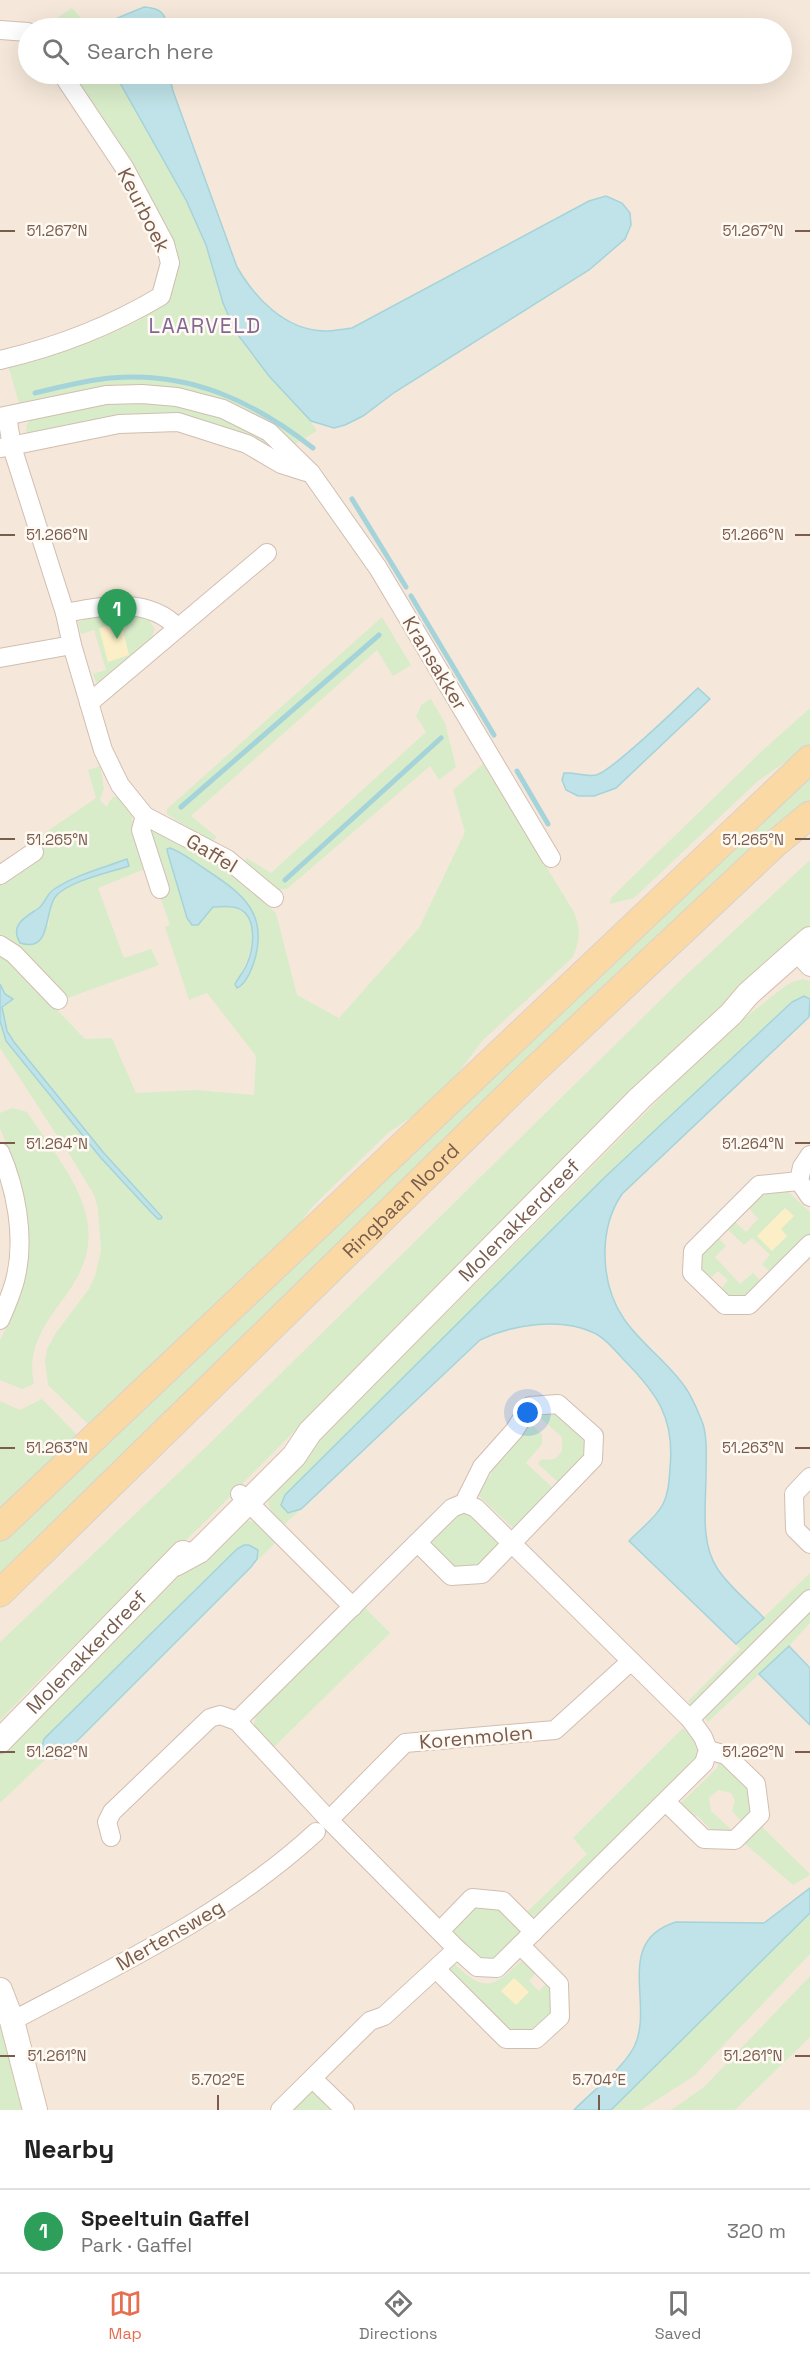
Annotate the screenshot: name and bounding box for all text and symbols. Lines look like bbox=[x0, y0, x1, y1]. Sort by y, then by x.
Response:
search box bbox=[18, 18, 792, 84]
icon: search bbox=[39, 35, 72, 68]
text: Search here bbox=[87, 37, 214, 65]
street label: Keurboek bbox=[112, 163, 176, 257]
text: 51.267°N bbox=[27, 221, 87, 240]
text: 51.267°N bbox=[723, 221, 783, 240]
district label: LAARVELD bbox=[148, 312, 262, 339]
text: 51.266°N bbox=[26, 525, 88, 544]
text: 51.266°N bbox=[722, 525, 784, 544]
pin: 1 bbox=[98, 590, 136, 639]
street label: Kransakker bbox=[397, 611, 473, 715]
street label: Gaffel bbox=[181, 828, 243, 878]
text: 51.265°N bbox=[26, 830, 88, 849]
text: 51.265°N bbox=[722, 830, 784, 849]
text: 51.264°N bbox=[26, 1134, 88, 1153]
text: 51.264°N bbox=[722, 1134, 784, 1153]
street label: Ringbaan Noord bbox=[337, 1137, 465, 1264]
street label: Molenakkerdreef bbox=[453, 1153, 586, 1287]
your location bbox=[513, 1398, 542, 1427]
text: 51.263°N bbox=[26, 1438, 88, 1457]
text: 51.263°N bbox=[722, 1438, 784, 1457]
street label: Molenakkerdreef bbox=[21, 1585, 153, 1719]
street label: Korenmolen bbox=[418, 1719, 534, 1755]
text: 51.262°N bbox=[26, 1742, 88, 1761]
text: 51.262°N bbox=[722, 1742, 784, 1761]
street label: Mertensweg bbox=[111, 1894, 229, 1976]
text: 51.261°N bbox=[28, 2046, 86, 2065]
text: 51.261°N bbox=[724, 2046, 782, 2065]
text: 5.702°E bbox=[191, 2070, 245, 2089]
text: 5.704°E bbox=[572, 2070, 626, 2089]
text: Nearby bbox=[24, 2132, 114, 2166]
text: Speeltuin Gaffel bbox=[81, 2204, 250, 2232]
text: 1 bbox=[39, 2218, 48, 2244]
text: 320 m bbox=[727, 2218, 786, 2244]
text: Park · Gaffel bbox=[81, 2232, 192, 2258]
tab: Map bbox=[109, 2287, 142, 2344]
tab: Directions bbox=[359, 2287, 438, 2344]
tab: Saved bbox=[655, 2287, 701, 2344]

